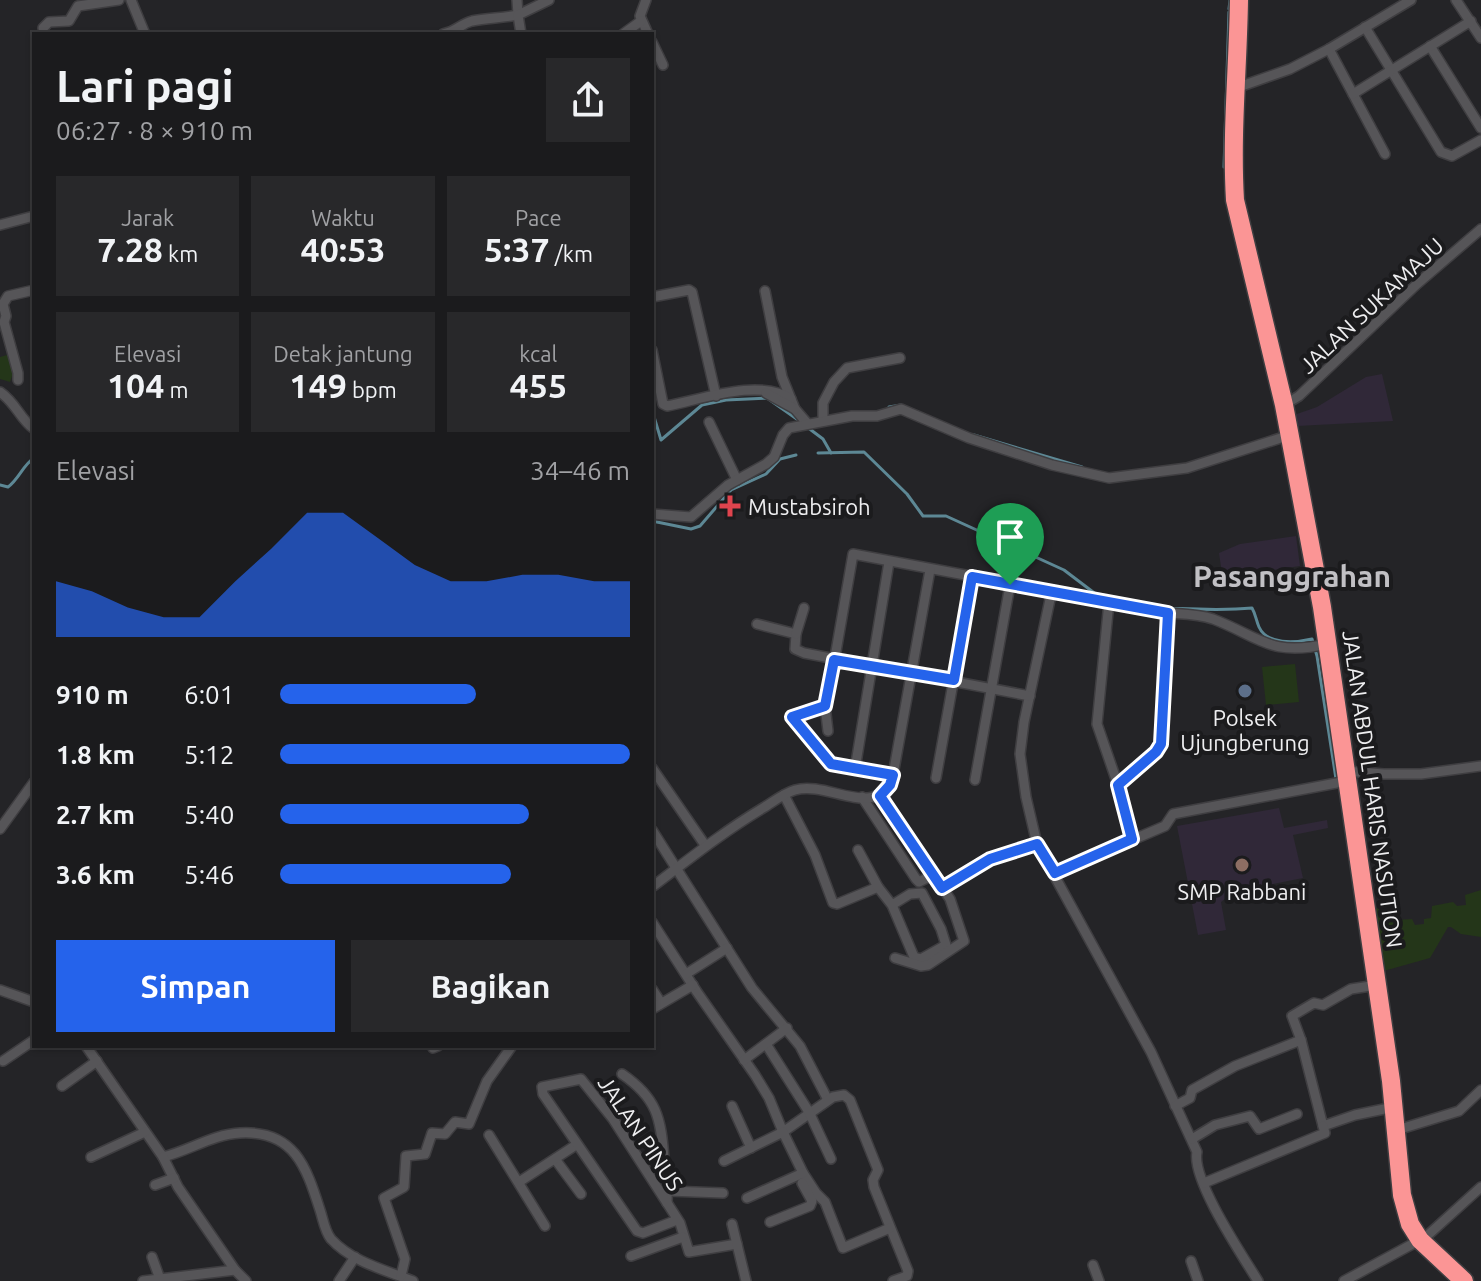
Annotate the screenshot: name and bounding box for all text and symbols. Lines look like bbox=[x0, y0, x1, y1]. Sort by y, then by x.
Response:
button: share bbox=[546, 58, 630, 142]
text: Lari pagi bbox=[56, 61, 234, 110]
text: 06:27 · 8 × 910 m bbox=[56, 116, 253, 145]
text: Jarak bbox=[121, 205, 174, 230]
text: Waktu bbox=[311, 205, 375, 230]
text: Pace bbox=[515, 205, 562, 230]
text: 7.28 bbox=[97, 230, 163, 268]
text: 40:53 bbox=[300, 230, 386, 268]
text: 5:37 bbox=[484, 230, 550, 268]
street label: JALAN SUKAMAJU bbox=[1294, 232, 1448, 378]
text: km bbox=[163, 241, 198, 266]
text: /km bbox=[550, 241, 593, 266]
text: Elevasi bbox=[114, 341, 181, 366]
text: Detak jantung bbox=[273, 341, 413, 366]
text: kcal bbox=[519, 341, 557, 366]
text: 104 bbox=[107, 366, 164, 404]
text: 149 bbox=[289, 366, 347, 404]
text: 455 bbox=[510, 366, 567, 404]
text: m bbox=[164, 377, 188, 402]
text: bpm bbox=[347, 377, 397, 402]
text: Elevasi bbox=[56, 456, 135, 485]
text: 34–46 m bbox=[530, 456, 630, 485]
place label: Mustabsiroh bbox=[748, 494, 871, 519]
marker: Mustabsiroh bbox=[719, 495, 741, 517]
pin bbox=[976, 503, 1044, 585]
icon: arrive bbox=[988, 515, 1032, 559]
district label: Pasanggrahan bbox=[1193, 559, 1391, 593]
street label: JALAN ABDUL HARIS NASUTION bbox=[1338, 629, 1408, 949]
text: 910 m bbox=[56, 680, 129, 709]
text: 6:01 bbox=[184, 680, 234, 709]
marker: Polsek Ujungberung bbox=[1236, 682, 1254, 700]
place label: Polsek Ujungberung bbox=[1180, 705, 1310, 755]
text: 1.8 km bbox=[56, 740, 135, 769]
text: 5:12 bbox=[184, 740, 234, 769]
text: 2.7 km bbox=[56, 800, 135, 829]
text: 5:40 bbox=[184, 800, 234, 829]
marker: SMP Rabbani bbox=[1233, 856, 1251, 874]
text: 3.6 km bbox=[56, 860, 135, 889]
text: 5:46 bbox=[184, 860, 234, 889]
place label: SMP Rabbani bbox=[1178, 879, 1306, 904]
button: Simpan bbox=[56, 940, 335, 1032]
button: Bagikan bbox=[351, 940, 630, 1032]
street label: JALAN PINUS bbox=[593, 1071, 689, 1195]

